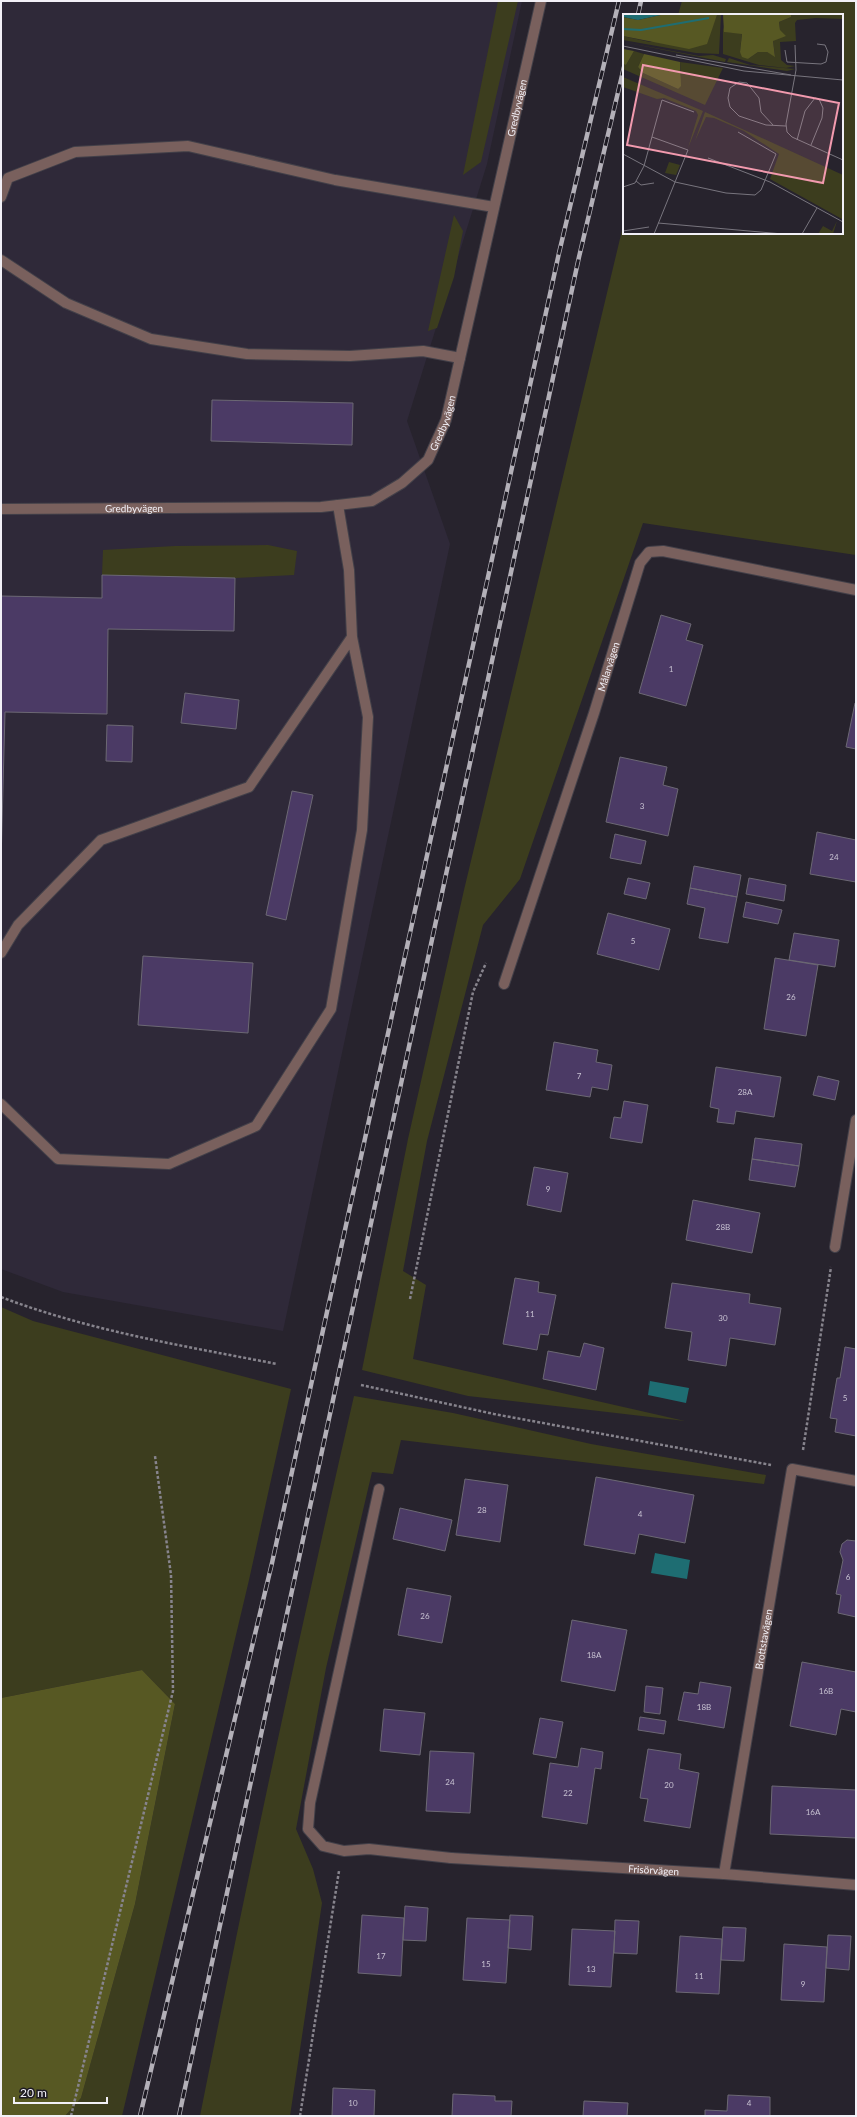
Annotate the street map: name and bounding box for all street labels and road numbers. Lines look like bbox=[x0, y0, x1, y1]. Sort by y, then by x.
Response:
street label: Gredbyvägen bbox=[504, 78, 529, 138]
street label: Gredbyvägen bbox=[427, 394, 457, 453]
street label: Gredbyvägen bbox=[105, 502, 163, 514]
street label: Målarvägen bbox=[595, 640, 621, 693]
street label: Brottstavägen bbox=[752, 1608, 774, 1670]
street label: Frisörvägen bbox=[628, 1862, 679, 1877]

